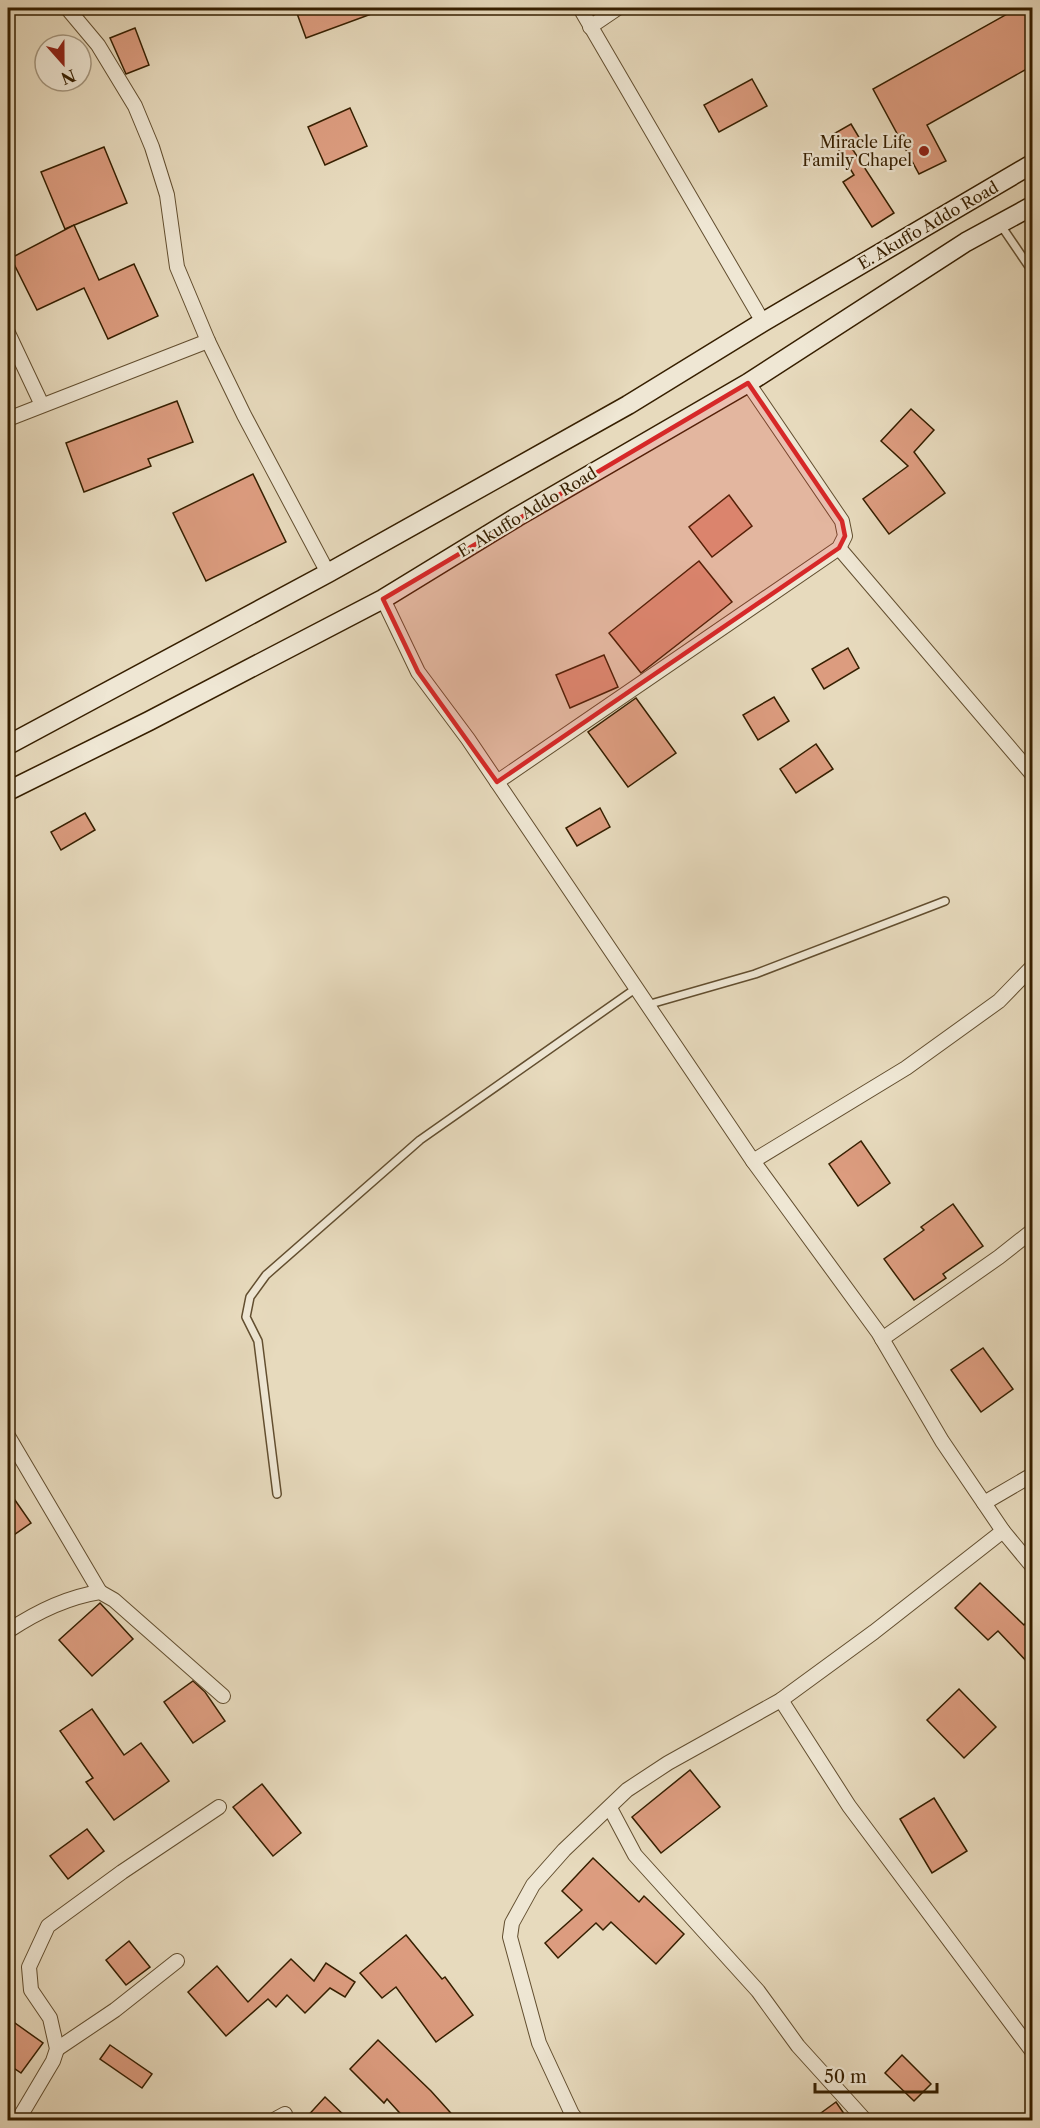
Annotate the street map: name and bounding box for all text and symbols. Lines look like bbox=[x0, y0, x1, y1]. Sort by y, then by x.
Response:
north arrow bbox=[33, 33, 93, 93]
text: N bbox=[58, 65, 78, 89]
place label: Miracle Life Family Chapel bbox=[802, 132, 912, 170]
marker: Miracle Life Family Chapel bbox=[917, 144, 931, 158]
street label: E. Akuffo Addo Road bbox=[854, 177, 1002, 273]
street label: E. Akuffo Addo Road bbox=[454, 462, 600, 561]
scale bar bbox=[815, 2056, 936, 2094]
text: 50 m bbox=[824, 2066, 867, 2088]

